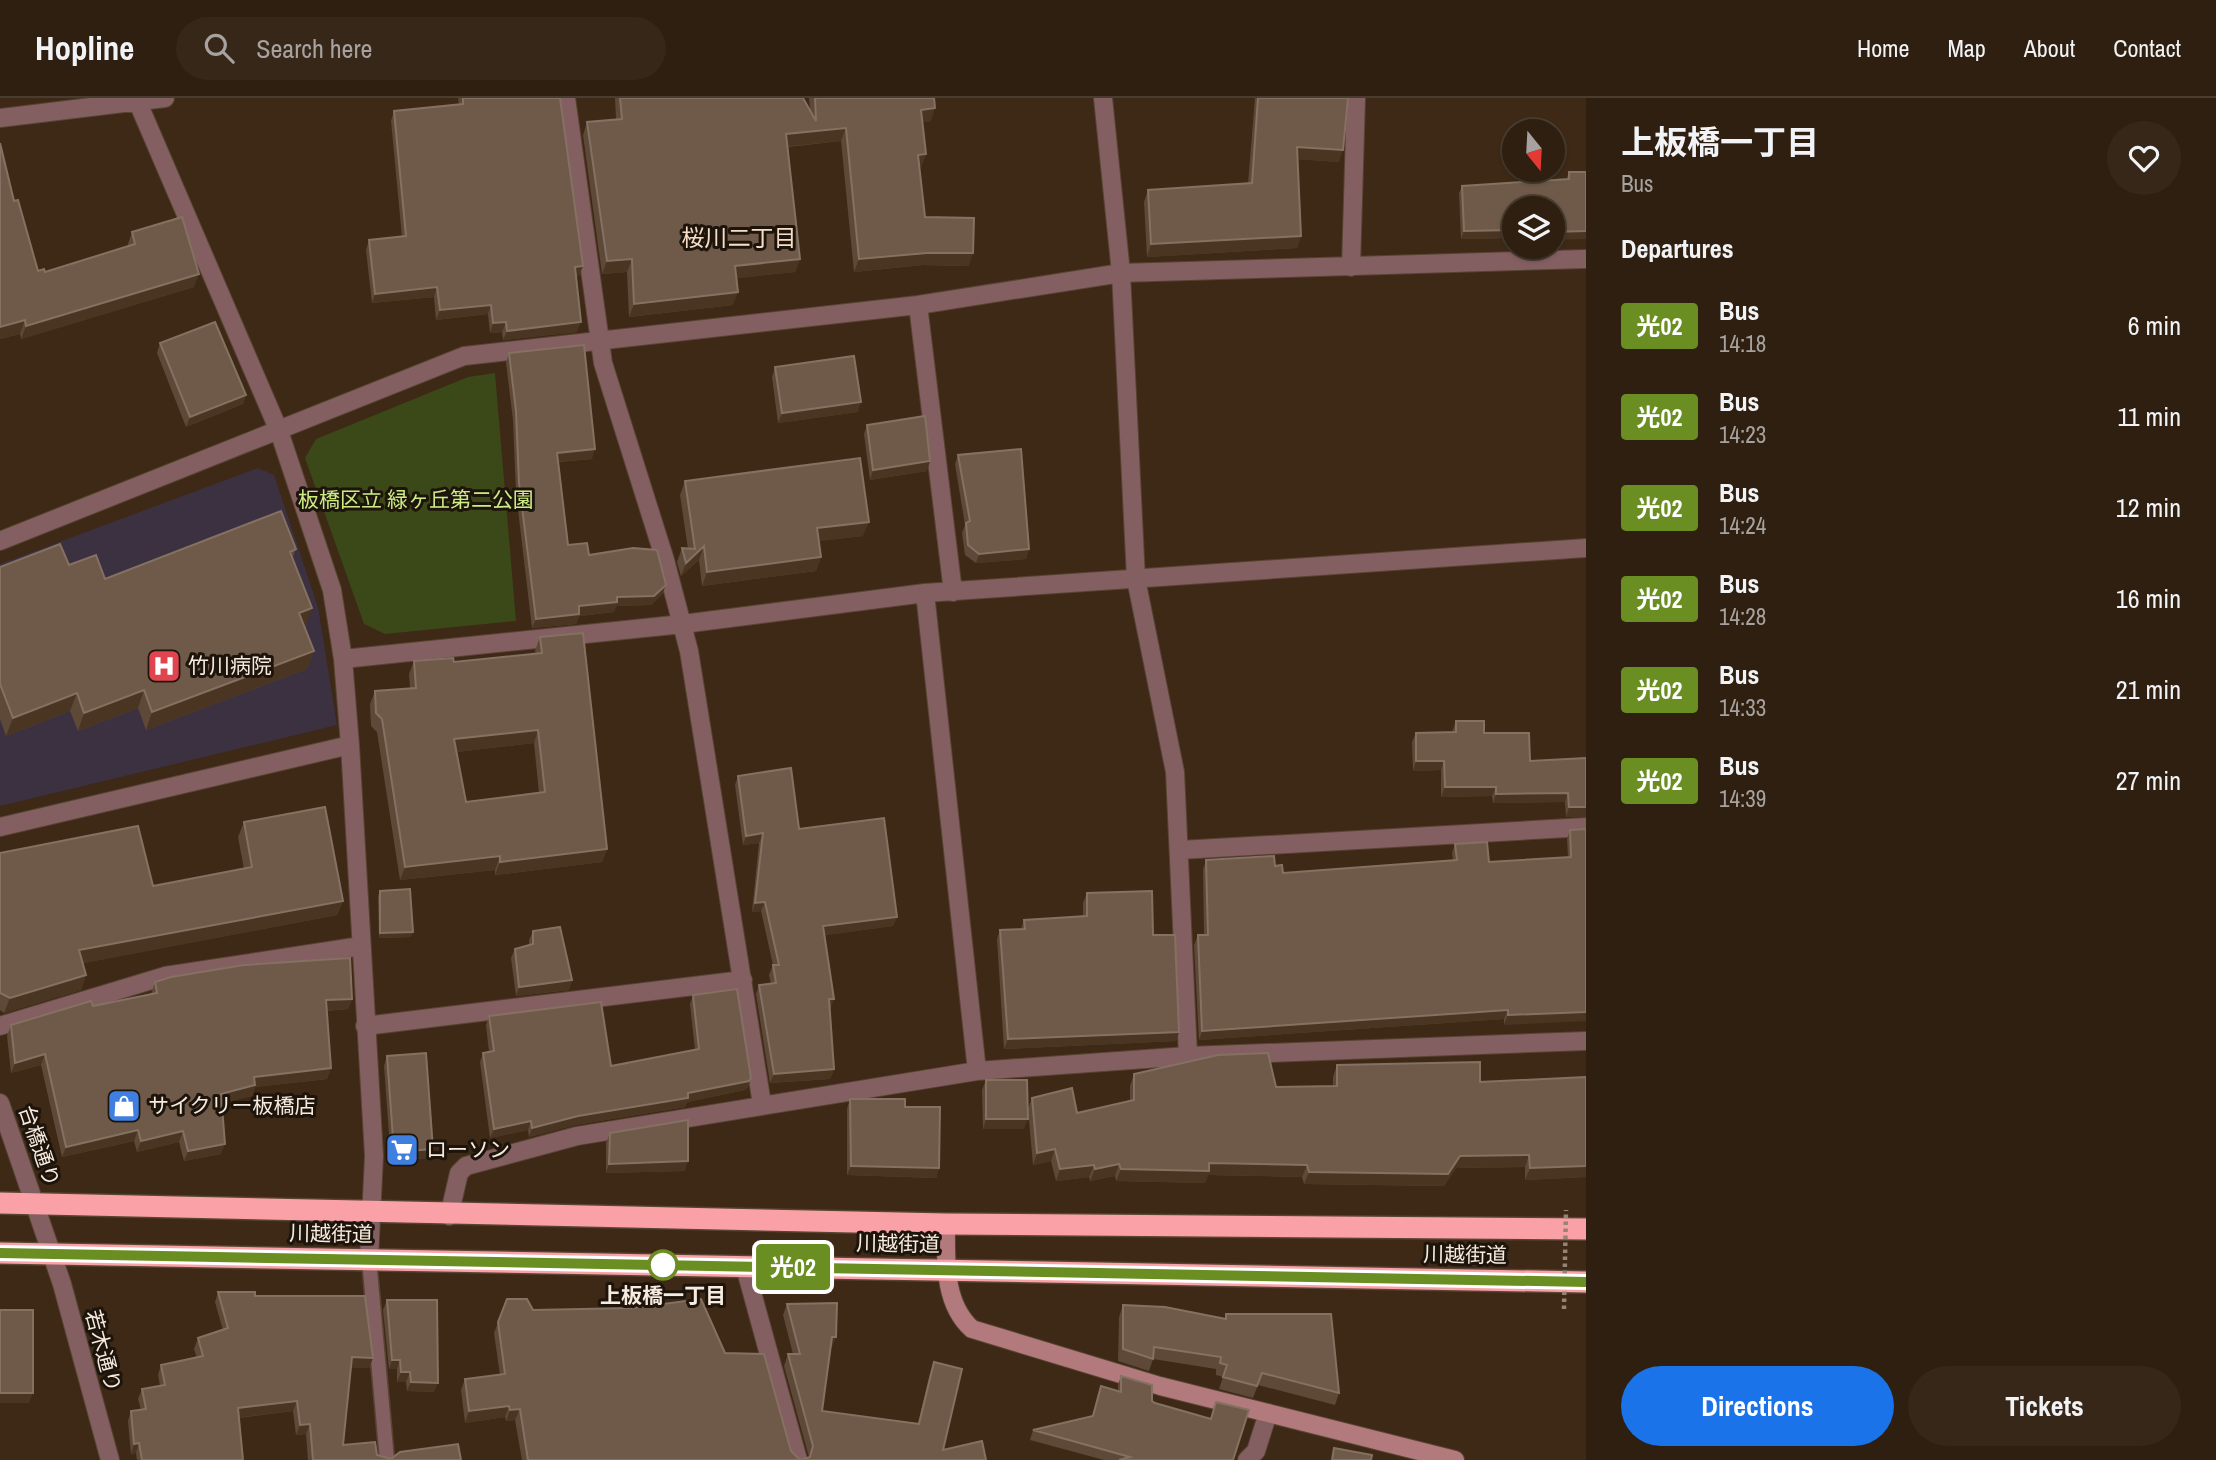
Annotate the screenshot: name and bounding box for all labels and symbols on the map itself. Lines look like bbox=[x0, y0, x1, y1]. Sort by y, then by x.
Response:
north arrow bbox=[1502, 119, 1564, 182]
district label: 桜川二丁目 bbox=[682, 222, 797, 253]
park label: 板橋区立 緑ヶ丘第二公園 bbox=[298, 485, 534, 514]
hospital icon: 竹川病院 bbox=[145, 647, 183, 685]
place label: 竹川病院 bbox=[188, 651, 272, 680]
shop icon: サイクリー板橋店 bbox=[105, 1087, 143, 1125]
place label: サイクリー板橋店 bbox=[148, 1091, 316, 1120]
street label: 台橋通り bbox=[12, 1101, 67, 1190]
supermarket icon: ローソン bbox=[383, 1131, 421, 1169]
place label: ローソン bbox=[426, 1135, 510, 1164]
street label: 川越街道 bbox=[289, 1218, 373, 1249]
street label: 川越街道 bbox=[856, 1228, 940, 1259]
street label: 川越街道 bbox=[1423, 1239, 1507, 1270]
line badge: 光02 bbox=[753, 1244, 833, 1290]
marker: 上板橋一丁目 bbox=[648, 1250, 678, 1280]
place label: 上板橋一丁目 bbox=[600, 1281, 726, 1310]
street label: 若木通り bbox=[79, 1307, 128, 1395]

